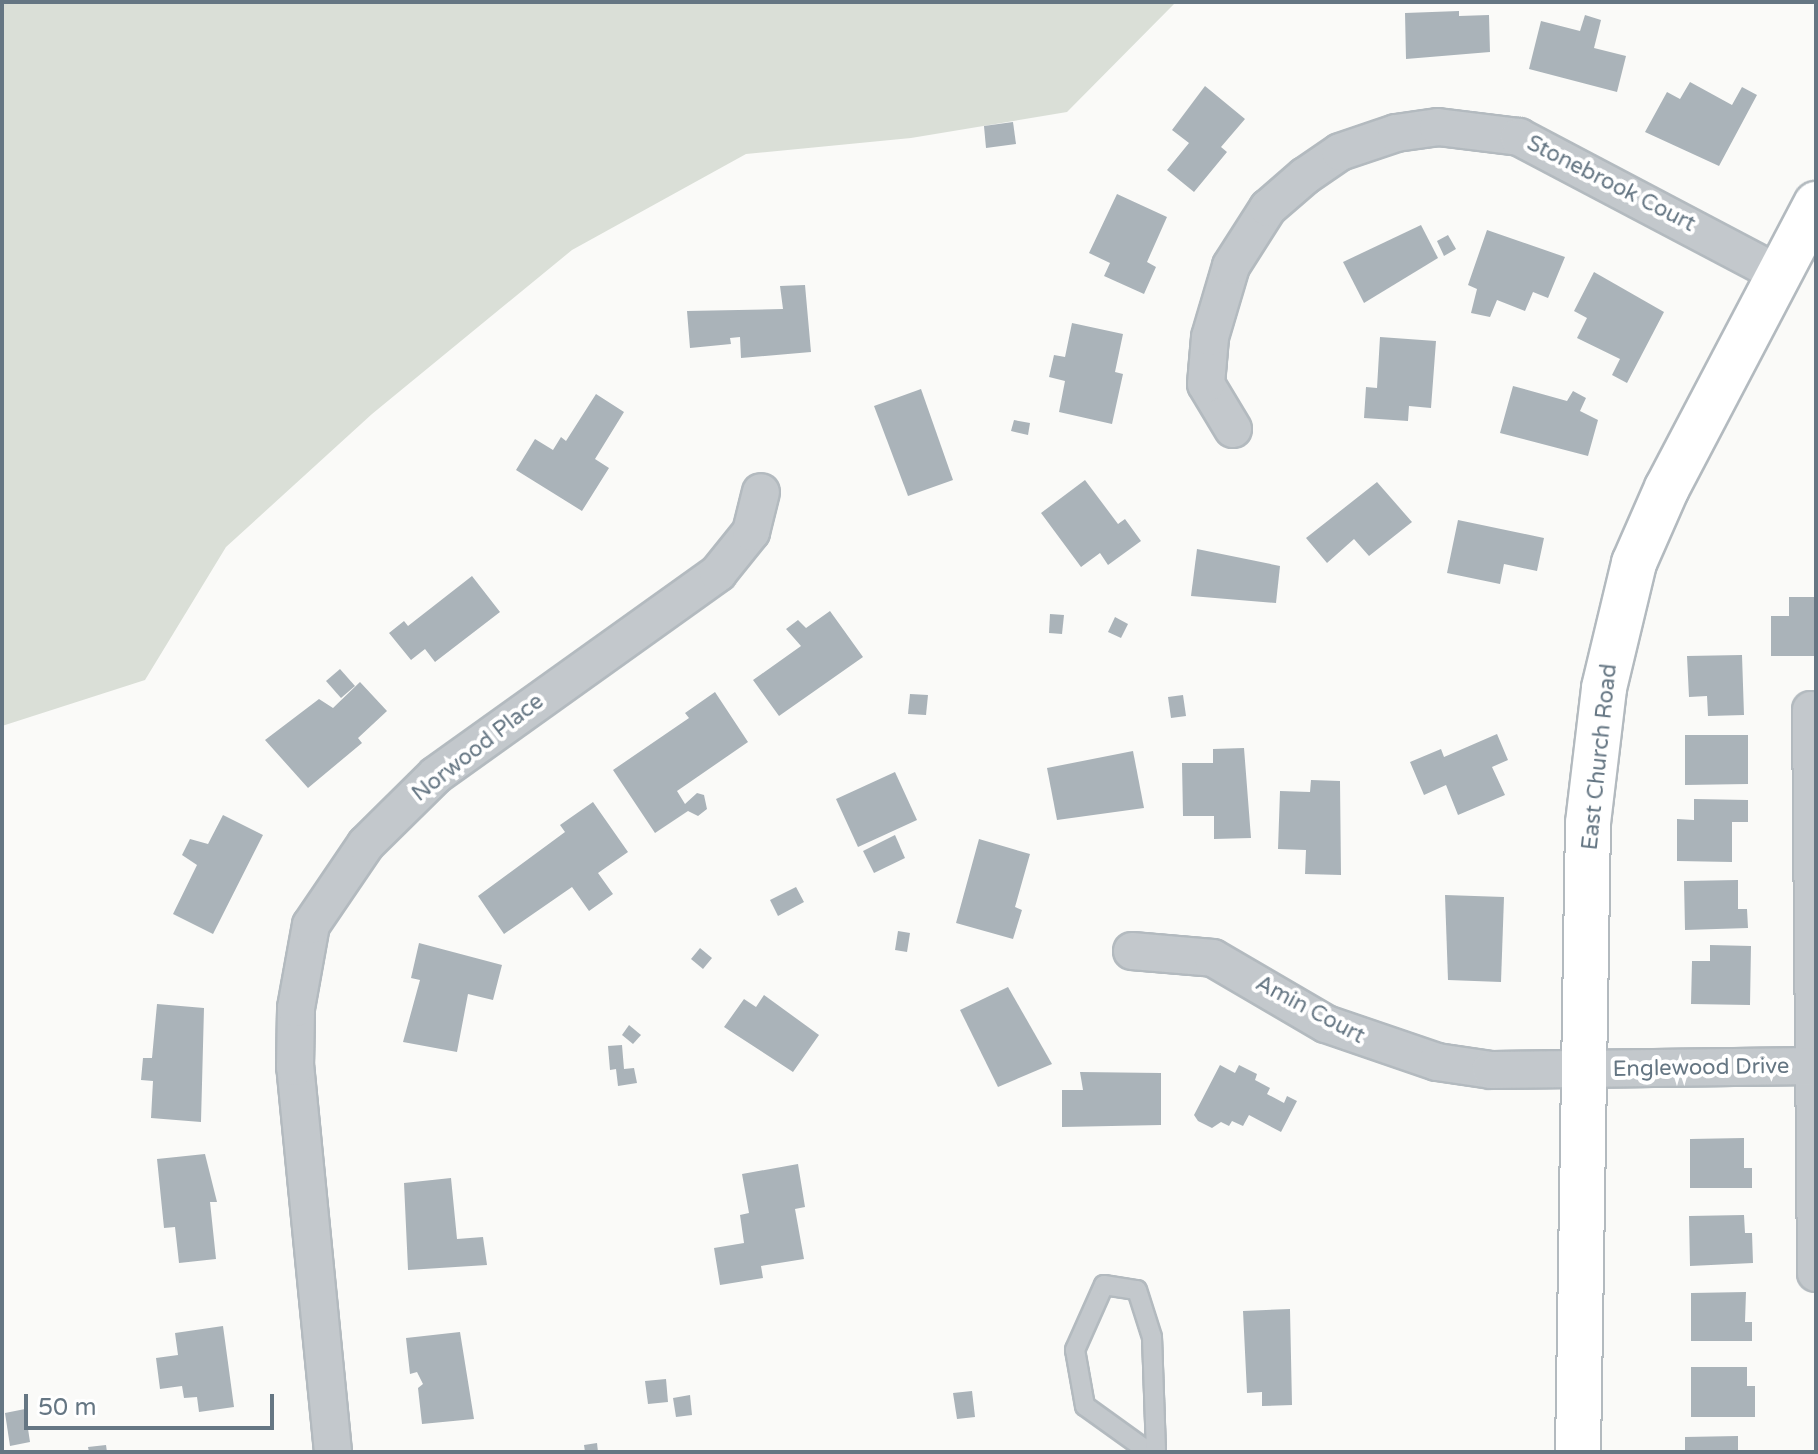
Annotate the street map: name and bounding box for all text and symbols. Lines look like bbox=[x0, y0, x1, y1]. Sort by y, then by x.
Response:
street label: Stonebrook Court bbox=[1522, 130, 1700, 238]
street label: East Church Road bbox=[1577, 663, 1623, 851]
street label: Norwood Place bbox=[407, 689, 549, 807]
street label: Amin Court bbox=[1251, 970, 1369, 1050]
street label: Englewood Drive bbox=[1612, 1053, 1790, 1083]
scale bar bbox=[28, 1378, 278, 1428]
text: 50 m bbox=[38, 1393, 96, 1422]

